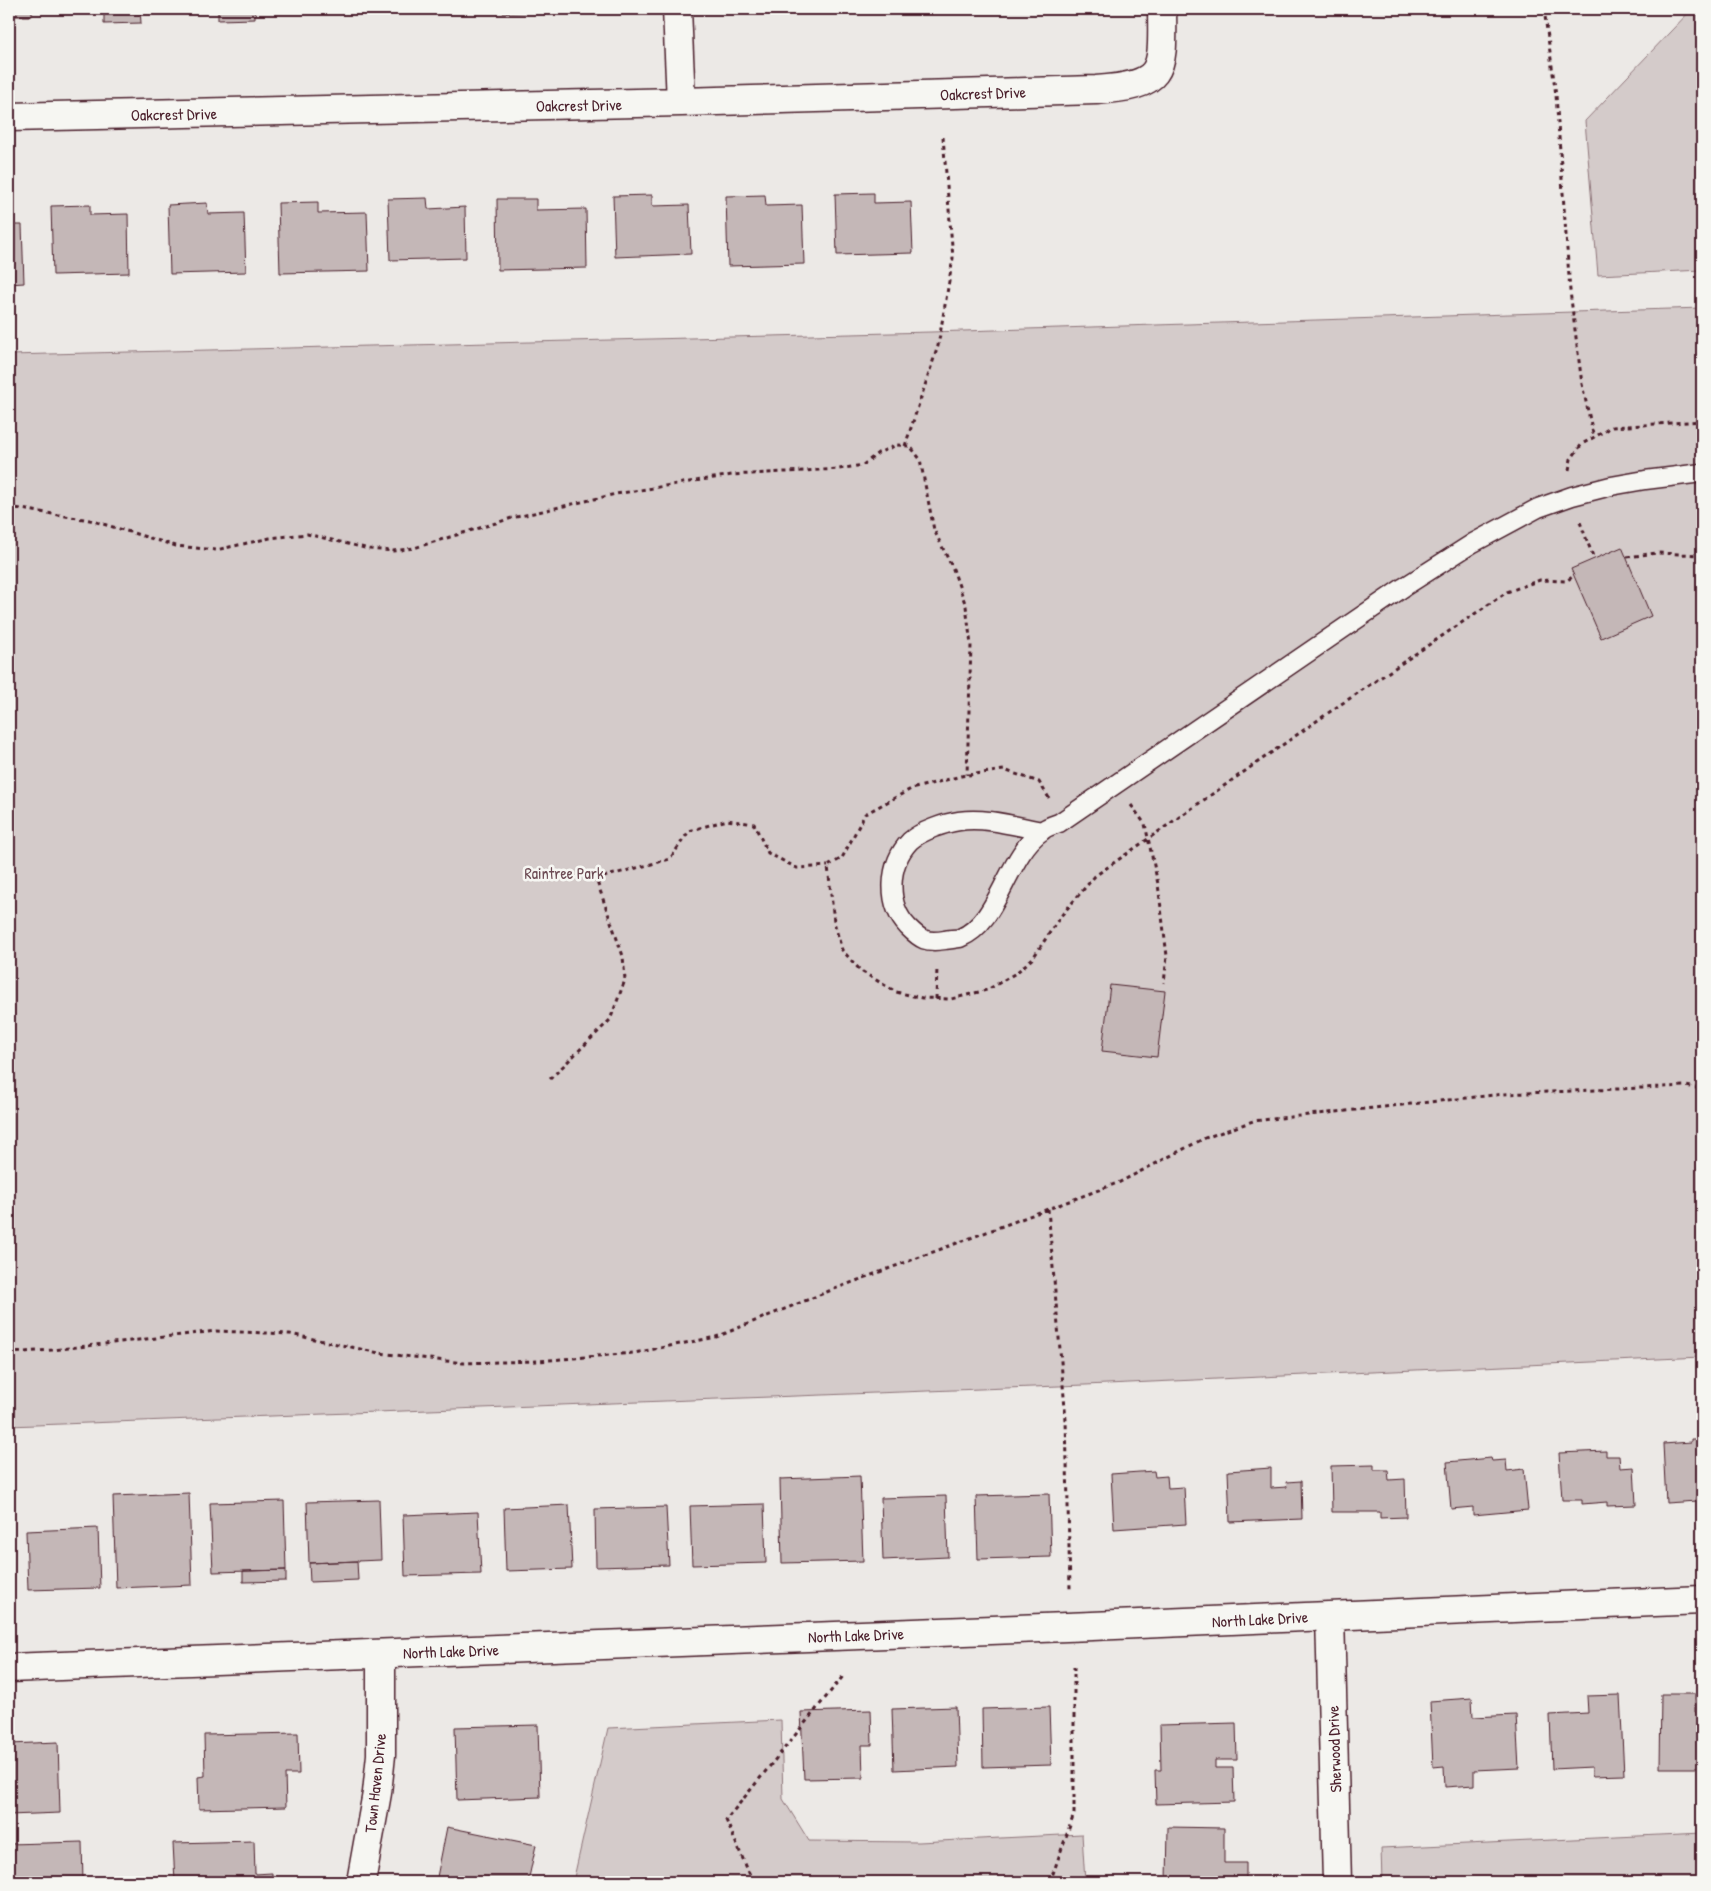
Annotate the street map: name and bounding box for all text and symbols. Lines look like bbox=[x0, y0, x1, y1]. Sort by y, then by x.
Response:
street label: Oakcrest Drive bbox=[940, 80, 1027, 105]
street label: Oakcrest Drive bbox=[536, 93, 623, 117]
street label: Oakcrest Drive bbox=[131, 102, 218, 126]
park label: Raintree Park bbox=[524, 862, 604, 884]
street label: North Lake Drive bbox=[1211, 1605, 1309, 1632]
street label: North Lake Drive bbox=[808, 1622, 905, 1648]
street label: North Lake Drive bbox=[403, 1638, 500, 1664]
street label: Sherwood Drive bbox=[1321, 1705, 1347, 1793]
street label: Town Haven Drive bbox=[359, 1732, 391, 1834]

